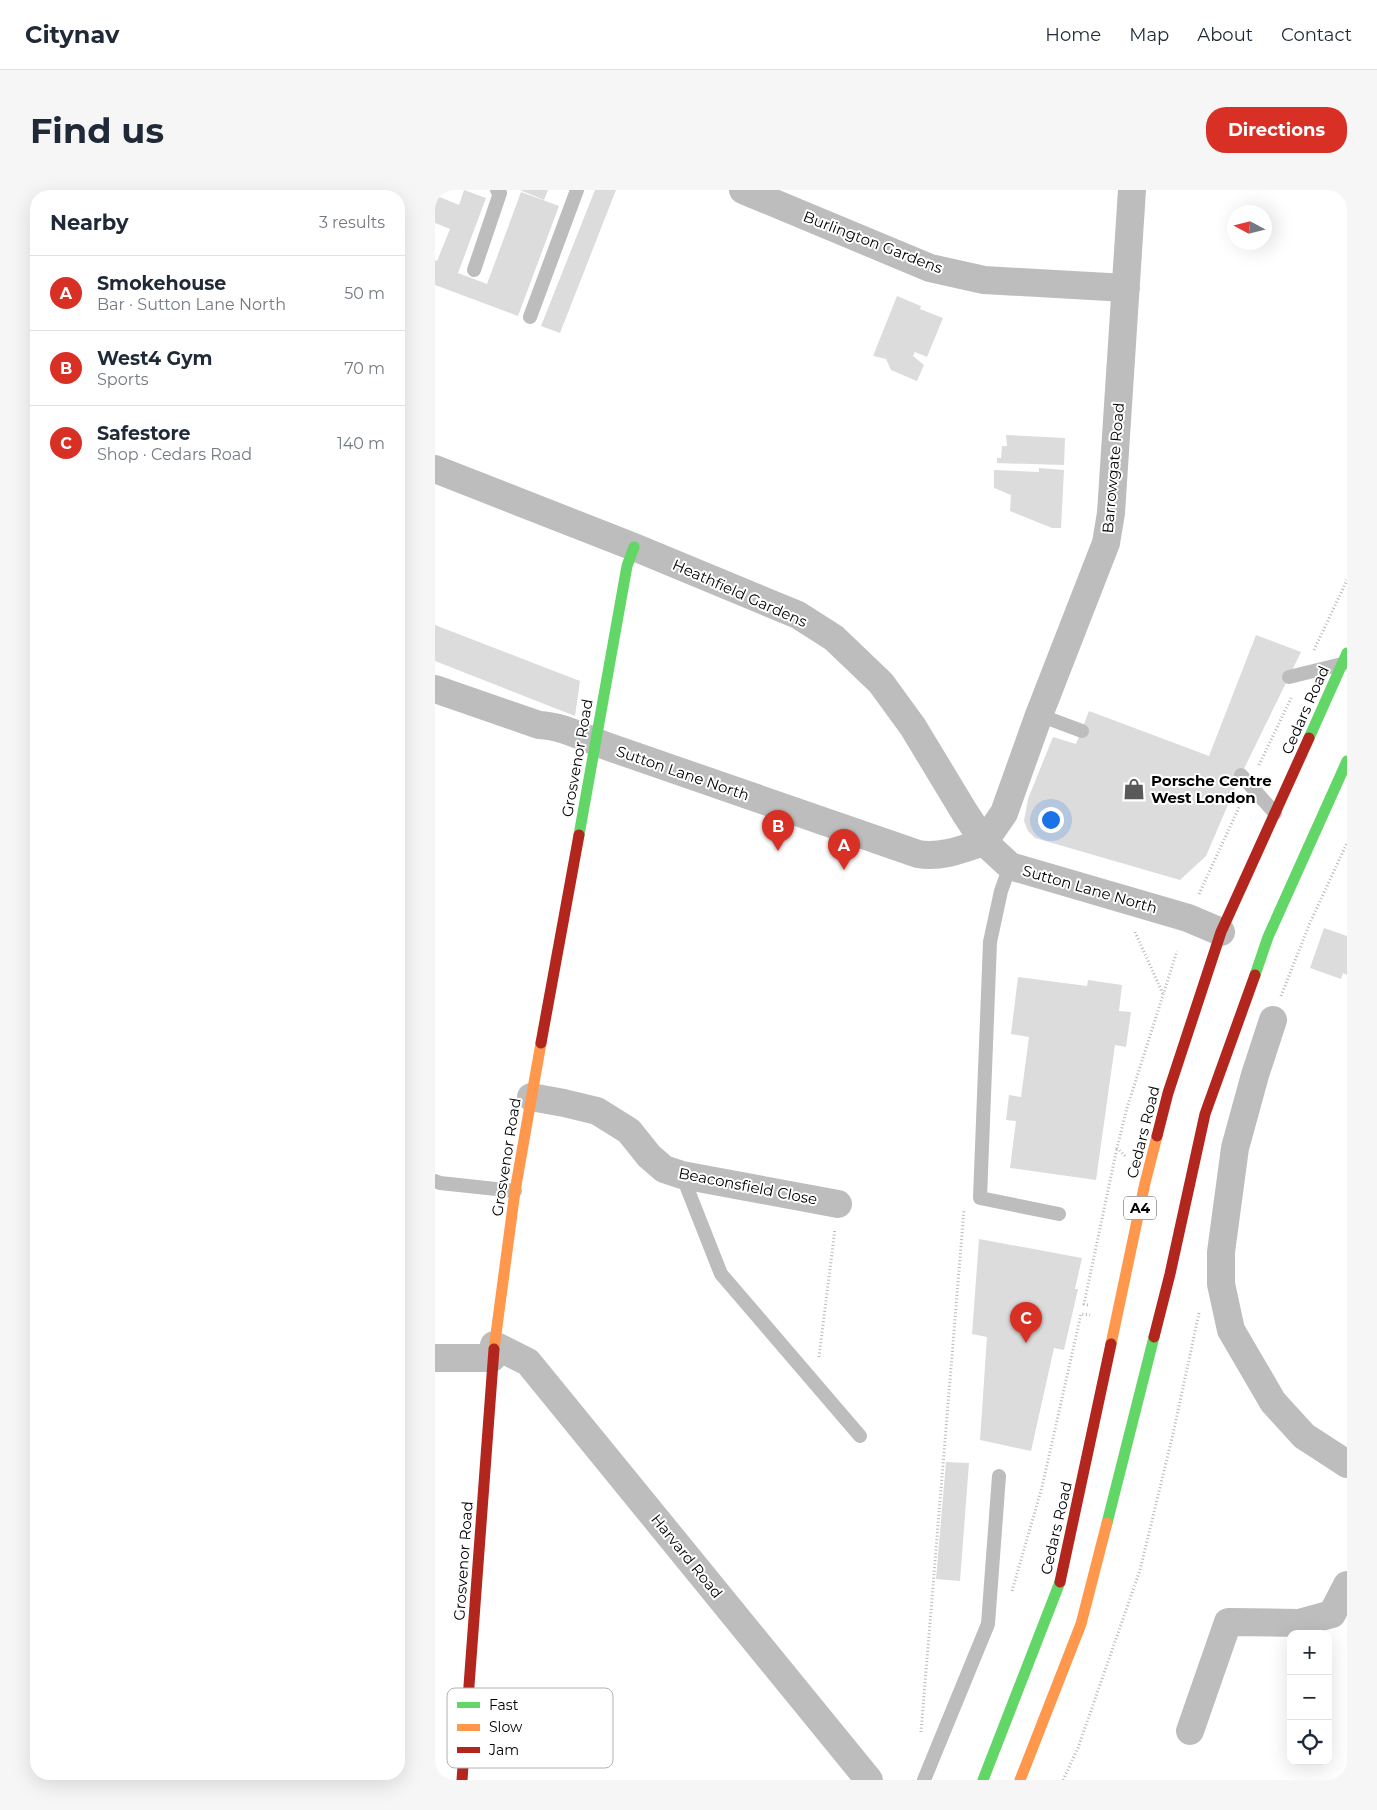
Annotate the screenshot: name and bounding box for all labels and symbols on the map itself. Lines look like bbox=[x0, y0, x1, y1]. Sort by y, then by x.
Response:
north arrow bbox=[1227, 205, 1272, 250]
street label: Burlington Gardens bbox=[800, 207, 946, 277]
street label: Barrowgate Road bbox=[1098, 402, 1128, 534]
street label: Heathfield Gardens bbox=[670, 555, 810, 631]
street label: Cedars Road bbox=[1277, 663, 1333, 757]
street label: Grosvenor Road bbox=[557, 697, 597, 819]
street label: Sutton Lane North bbox=[614, 741, 752, 805]
place label: Porsche Centre West London bbox=[1151, 771, 1272, 807]
shop icon: Porsche Centre West London bbox=[1121, 776, 1147, 802]
your location bbox=[1038, 807, 1064, 833]
pin: B bbox=[762, 810, 794, 851]
pin: A bbox=[828, 829, 860, 870]
street label: Sutton Lane North bbox=[1020, 861, 1160, 917]
street label: Cedars Road bbox=[1122, 1084, 1164, 1180]
street label: Grosvenor Road bbox=[487, 1096, 525, 1218]
street label: Beaconsfield Close bbox=[677, 1163, 819, 1209]
road number: A4 bbox=[1124, 1196, 1156, 1220]
pin: C bbox=[1010, 1302, 1042, 1343]
street label: Cedars Road bbox=[1036, 1480, 1076, 1576]
street label: Grosvenor Road bbox=[449, 1501, 477, 1621]
street label: Harvard Road bbox=[647, 1510, 727, 1602]
legend bbox=[447, 1688, 613, 1768]
text: Fast bbox=[489, 1696, 519, 1714]
text: Slow bbox=[489, 1718, 523, 1736]
text: Jam bbox=[488, 1741, 519, 1759]

